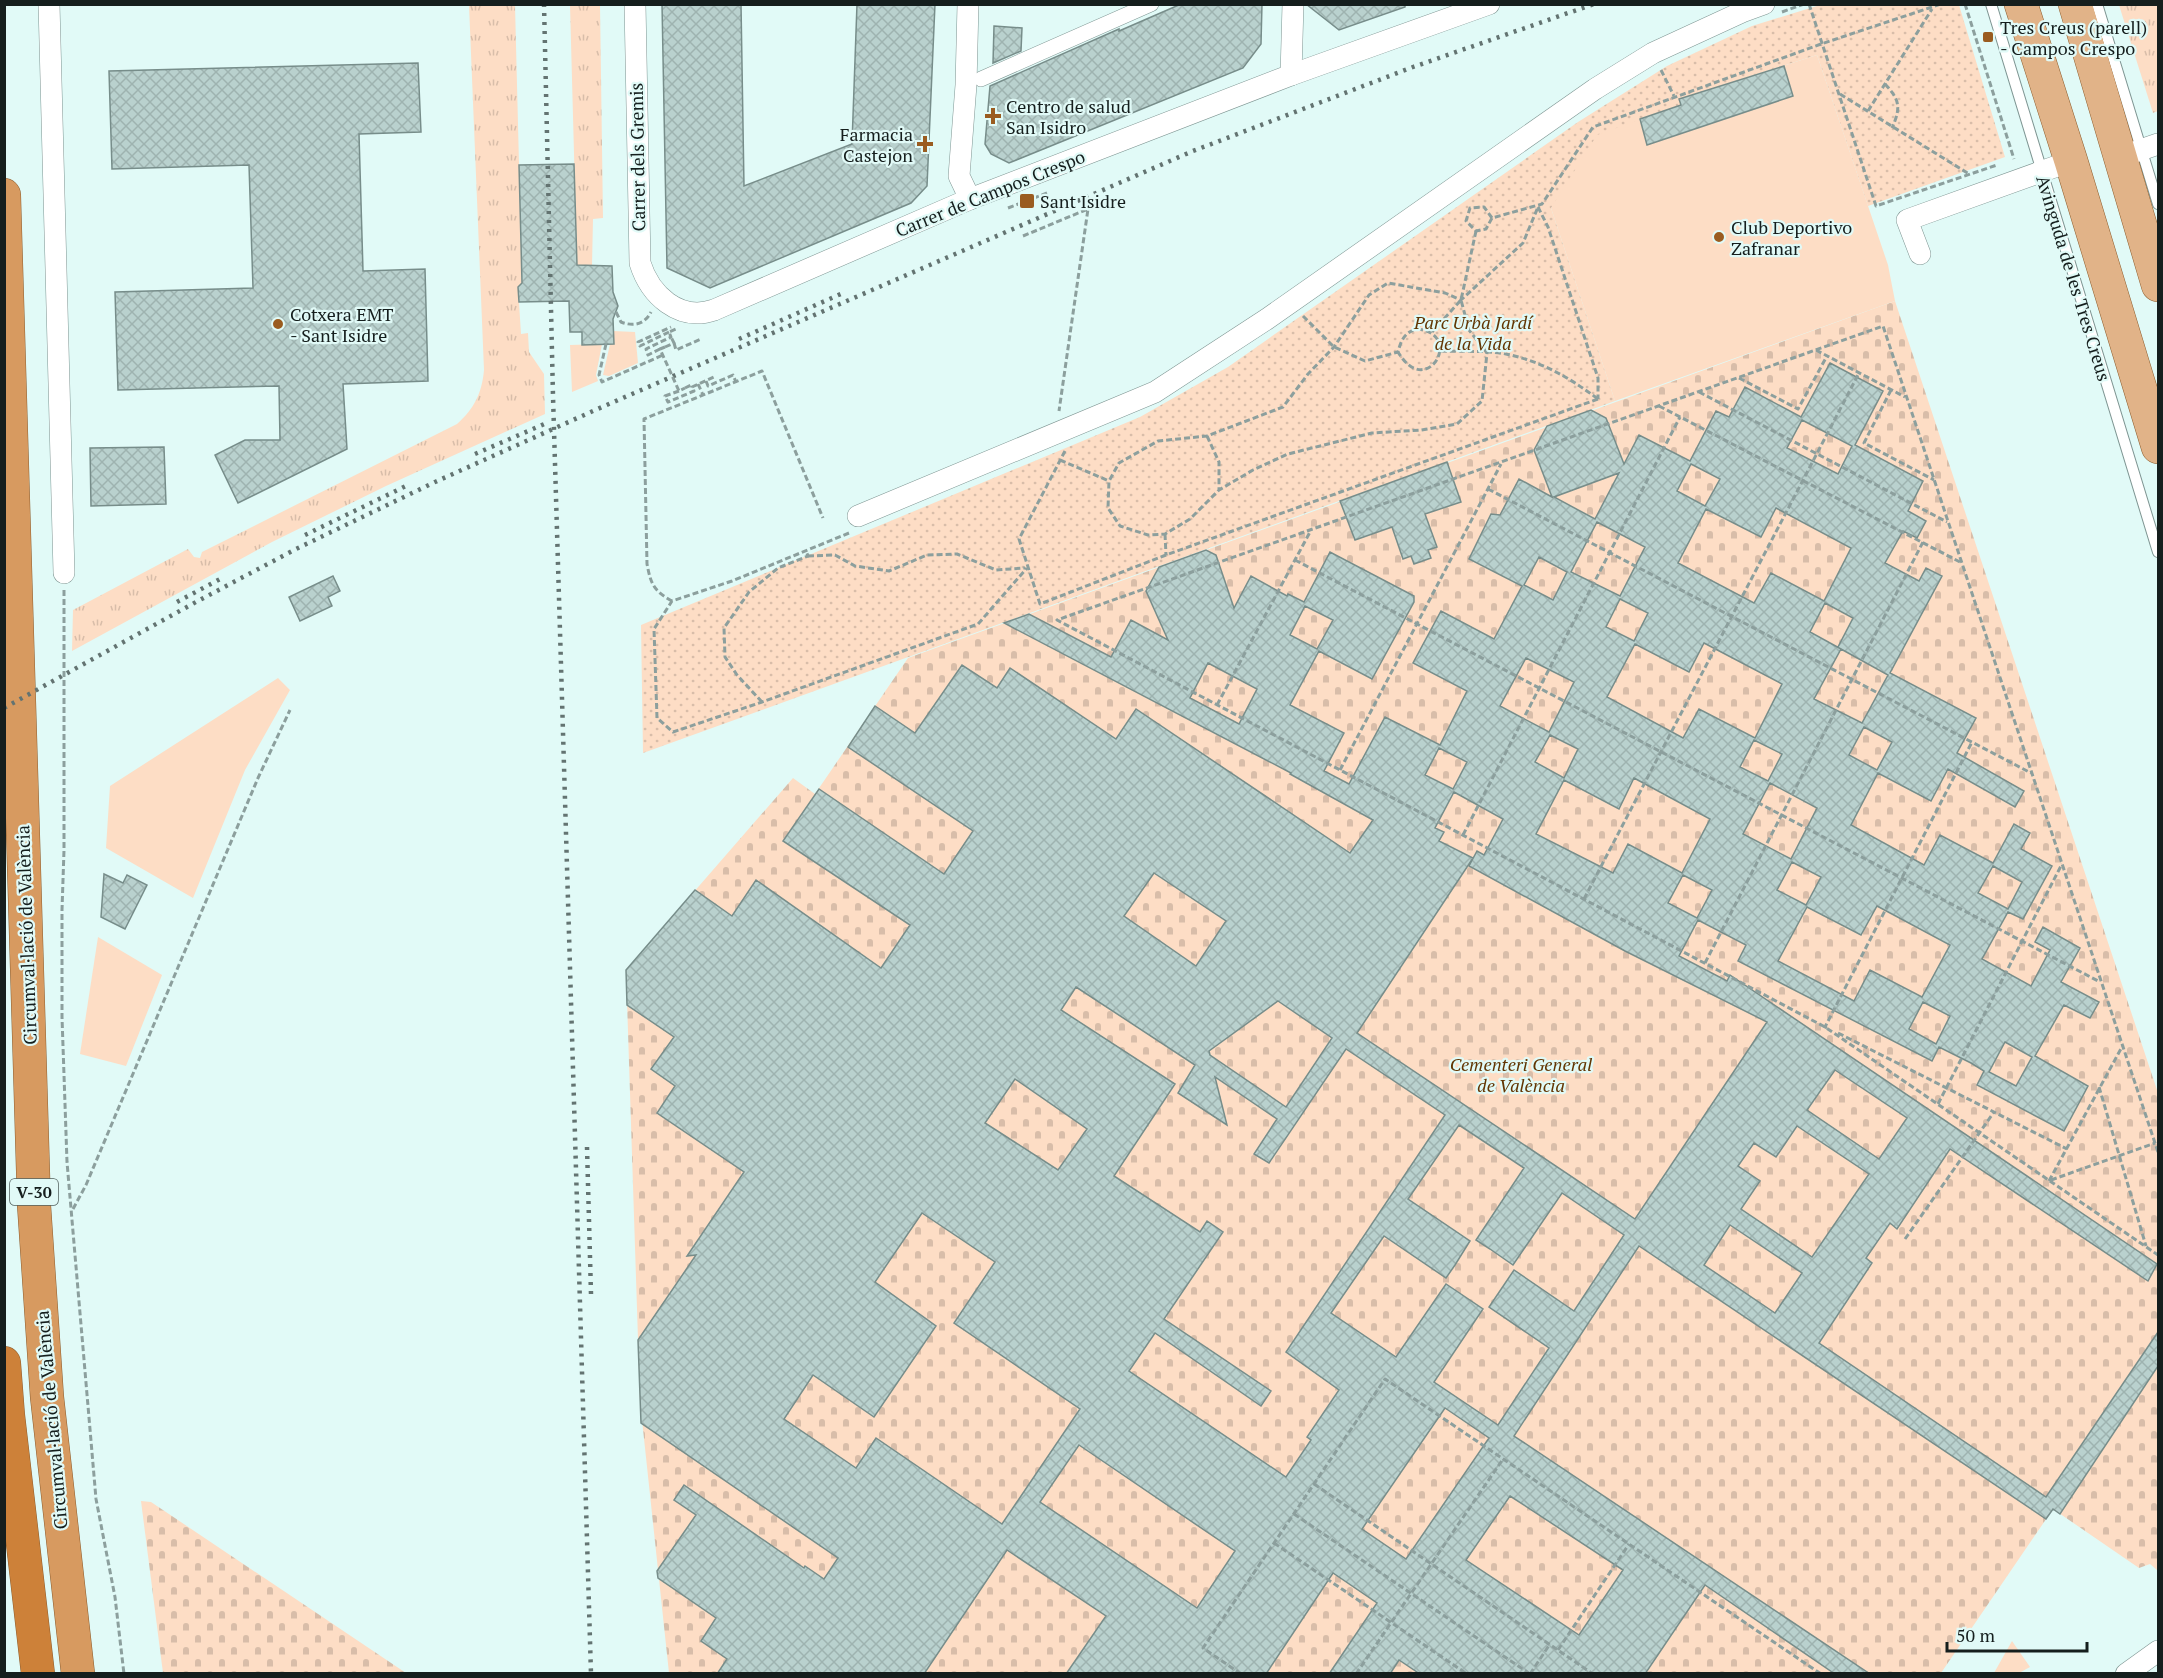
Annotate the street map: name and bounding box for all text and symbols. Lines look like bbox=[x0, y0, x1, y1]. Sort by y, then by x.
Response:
place label: Tres Creus (parell) - Campos Crespo bbox=[2000, 15, 2147, 60]
marker: Tres Creus (parell) - Campos Crespo bbox=[1981, 30, 1995, 44]
street label: Carrer dels Gremis bbox=[624, 83, 650, 231]
place label: Centro de salud San Isidro bbox=[1006, 94, 1131, 139]
marker: Centro de salud San Isidro bbox=[984, 107, 1002, 125]
place label: Farmacia Castejon bbox=[840, 122, 913, 167]
marker: Farmacia Castejon bbox=[918, 137, 932, 151]
street label: Carrer de Campos Crespo bbox=[892, 144, 1088, 242]
street label: Avinguda de les Tres Creus bbox=[2031, 172, 2117, 384]
place label: Sant Isidre bbox=[1040, 189, 1126, 213]
marker: Sant Isidre bbox=[1018, 192, 1036, 210]
place label: Club Deportivo Zafranar bbox=[1731, 215, 1852, 260]
marker: Club Deportivo Zafranar bbox=[1712, 230, 1726, 244]
place label: Cotxera EMT - Sant Isidre bbox=[290, 302, 393, 347]
park label: Parc Urbà Jardí de la Vida bbox=[1413, 310, 1534, 355]
marker: Cotxera EMT - Sant Isidre bbox=[271, 317, 285, 331]
street label: Circumval·lació de València bbox=[10, 825, 42, 1045]
park label: Cementeri General de València bbox=[1450, 1052, 1592, 1097]
road number: V-30 bbox=[10, 1179, 58, 1205]
street label: Circumval·lació de València bbox=[29, 1310, 73, 1530]
scale bar bbox=[1947, 1615, 2086, 1653]
text: 50 m bbox=[1956, 1623, 1996, 1647]

